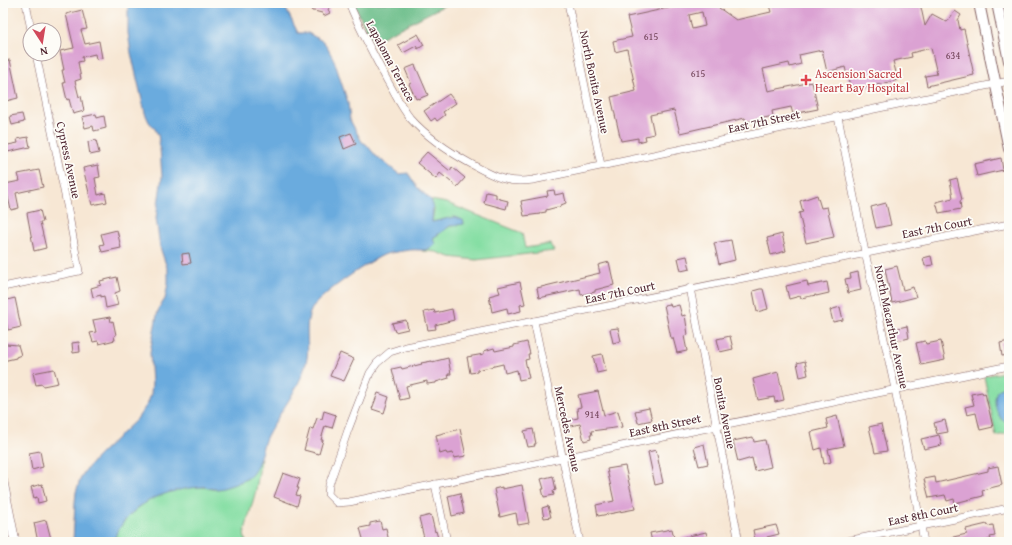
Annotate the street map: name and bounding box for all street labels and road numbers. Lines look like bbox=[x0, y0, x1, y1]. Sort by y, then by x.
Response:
street label: Lapaloma Terrace bbox=[362, 17, 420, 105]
street label: North Bonita Avenue bbox=[576, 29, 614, 135]
street label: East 7th Street bbox=[726, 105, 802, 137]
street label: Cypress Avenue bbox=[53, 120, 86, 200]
street label: East 7th Court bbox=[900, 212, 974, 242]
street label: North Macarthur Avenue bbox=[871, 264, 913, 391]
street label: East 7th Court bbox=[583, 276, 657, 308]
street label: Bonita Avenue bbox=[710, 376, 740, 451]
street label: Mercedes Avenue bbox=[551, 384, 585, 474]
street label: East 8th Street bbox=[627, 409, 703, 441]
street label: East 8th Court bbox=[886, 498, 960, 530]

